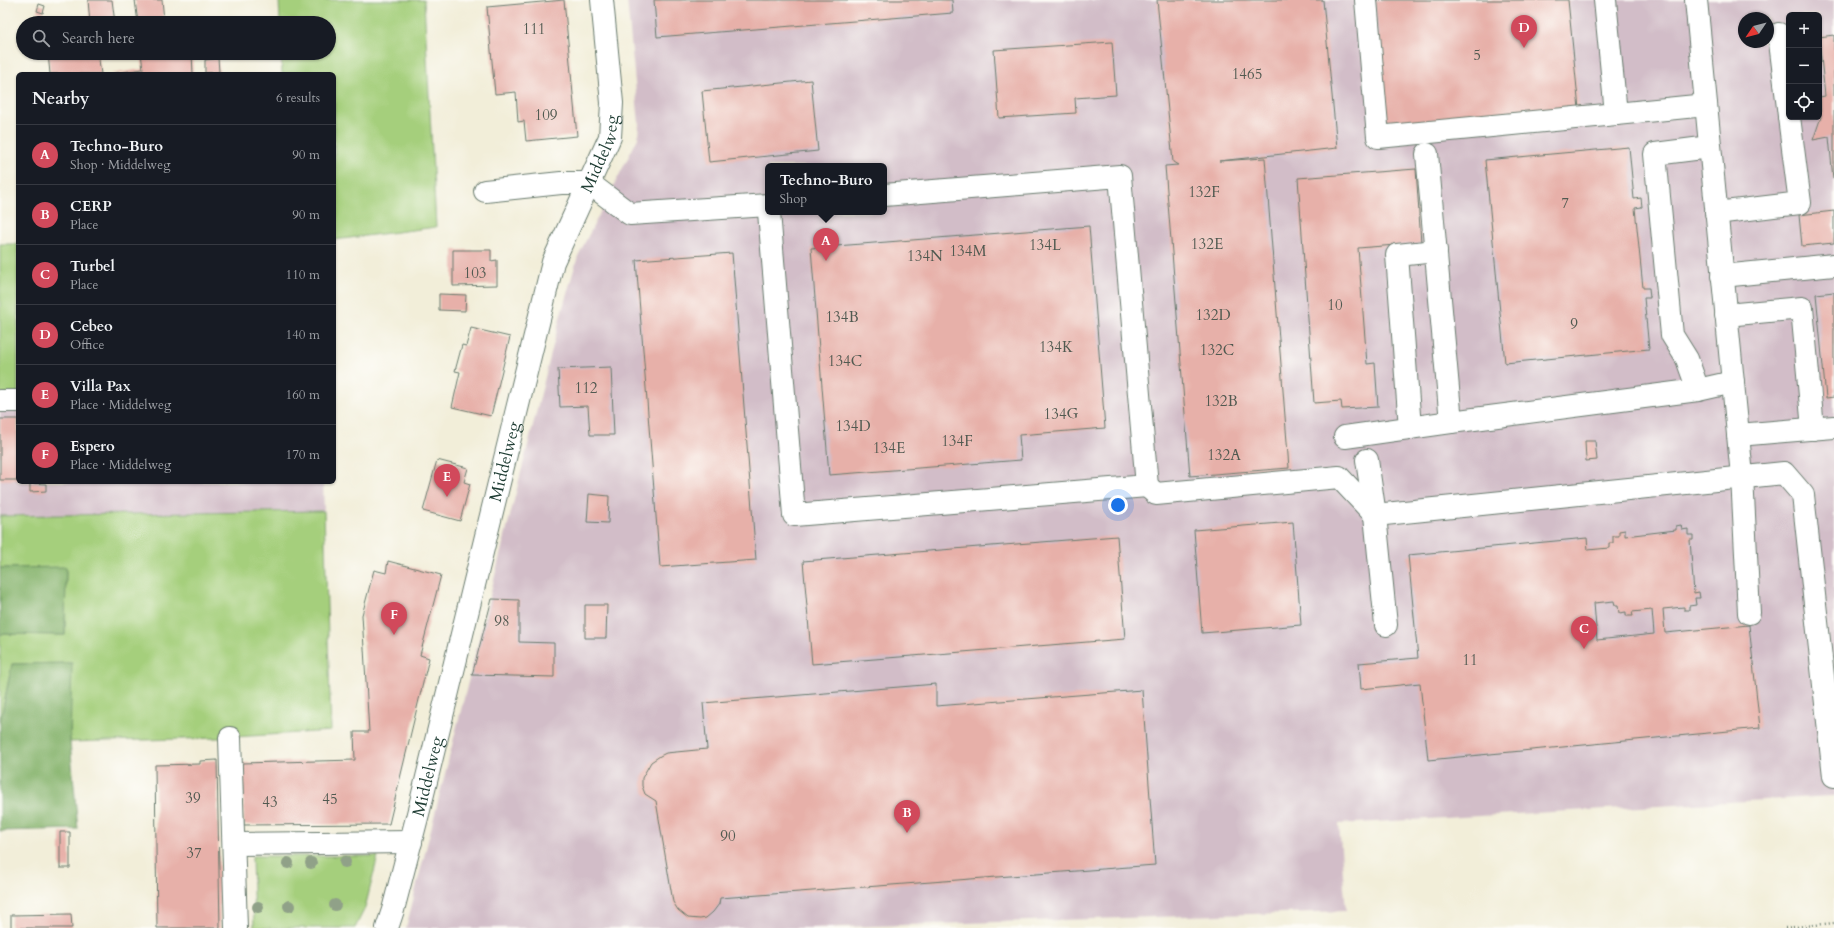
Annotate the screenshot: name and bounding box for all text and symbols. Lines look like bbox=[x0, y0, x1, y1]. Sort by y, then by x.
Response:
north arrow bbox=[1738, 12, 1774, 48]
map controls bbox=[1786, 12, 1822, 120]
button: + bbox=[1786, 12, 1822, 48]
pin: D bbox=[1511, 15, 1537, 48]
search box bbox=[16, 16, 336, 60]
house number: 111 bbox=[522, 19, 546, 39]
icon: search bbox=[30, 27, 52, 49]
text: Search here bbox=[62, 28, 135, 48]
house number: 5 bbox=[1473, 45, 1481, 65]
button: − bbox=[1786, 48, 1822, 84]
house number: 1465 bbox=[1232, 64, 1262, 84]
button: locate bbox=[1786, 84, 1822, 120]
text: Nearby bbox=[32, 87, 89, 110]
text: 6 results bbox=[276, 89, 320, 107]
house number: 109 bbox=[534, 105, 558, 125]
street label: Middelweg bbox=[575, 114, 623, 196]
text: Techno-Buro bbox=[70, 136, 163, 156]
text: A bbox=[40, 146, 50, 164]
text: 90 m bbox=[292, 146, 320, 164]
text: Shop · Middelweg bbox=[70, 156, 170, 174]
popup bbox=[765, 163, 887, 215]
text: Techno-Buro bbox=[780, 170, 872, 190]
house number: 132F bbox=[1188, 182, 1220, 202]
text: Shop bbox=[780, 190, 807, 208]
house number: 7 bbox=[1561, 193, 1569, 213]
text: CERP bbox=[70, 196, 112, 216]
text: B bbox=[40, 206, 50, 224]
text: 90 m bbox=[292, 206, 320, 224]
text: Place bbox=[70, 216, 98, 234]
pin: A bbox=[813, 228, 839, 261]
house number: 132E bbox=[1191, 234, 1223, 254]
house number: 134L bbox=[1029, 235, 1062, 255]
house number: 134M bbox=[949, 241, 987, 261]
house number: 134N bbox=[907, 246, 943, 266]
text: Turbel bbox=[70, 256, 115, 276]
house number: 103 bbox=[463, 263, 487, 283]
text: C bbox=[40, 266, 50, 284]
text: 110 m bbox=[286, 266, 320, 284]
text: Place bbox=[70, 276, 98, 294]
house number: 10 bbox=[1327, 295, 1343, 315]
house number: 132D bbox=[1195, 305, 1231, 325]
house number: 134B bbox=[825, 307, 859, 327]
house number: 9 bbox=[1570, 314, 1578, 334]
text: Cebeo bbox=[70, 316, 113, 336]
text: D bbox=[39, 326, 51, 344]
text: 140 m bbox=[286, 326, 320, 344]
text: Office bbox=[70, 336, 104, 354]
house number: 134K bbox=[1039, 337, 1074, 357]
house number: 132C bbox=[1200, 340, 1234, 360]
house number: 134C bbox=[828, 351, 862, 371]
text: Villa Pax bbox=[70, 376, 131, 396]
house number: 112 bbox=[574, 378, 598, 398]
text: E bbox=[41, 386, 49, 404]
text: 160 m bbox=[286, 386, 320, 404]
house number: 132B bbox=[1204, 391, 1238, 411]
text: Place · Middelweg bbox=[70, 396, 171, 414]
house number: 134G bbox=[1044, 404, 1079, 424]
house number: 134D bbox=[835, 416, 871, 436]
street label: Middelweg bbox=[484, 419, 526, 504]
house number: 134F bbox=[941, 431, 973, 451]
text: Espero bbox=[70, 436, 115, 456]
house number: 134E bbox=[873, 438, 905, 458]
house number: 132A bbox=[1207, 445, 1241, 465]
text: F bbox=[41, 446, 49, 464]
text: 170 m bbox=[286, 446, 320, 464]
text: Place · Middelweg bbox=[70, 456, 171, 474]
pin: E bbox=[434, 464, 460, 497]
your location bbox=[1108, 495, 1128, 515]
pin: F bbox=[381, 602, 407, 635]
house number: 98 bbox=[494, 611, 510, 631]
pin: C bbox=[1571, 616, 1597, 649]
house number: 11 bbox=[1462, 650, 1478, 670]
street label: Middelweg bbox=[407, 733, 449, 819]
house number: 39 bbox=[185, 788, 201, 808]
house number: 45 bbox=[322, 789, 338, 809]
house number: 43 bbox=[262, 792, 278, 812]
pin: B bbox=[894, 800, 920, 833]
house number: 90 bbox=[720, 826, 736, 846]
house number: 37 bbox=[186, 843, 202, 863]

